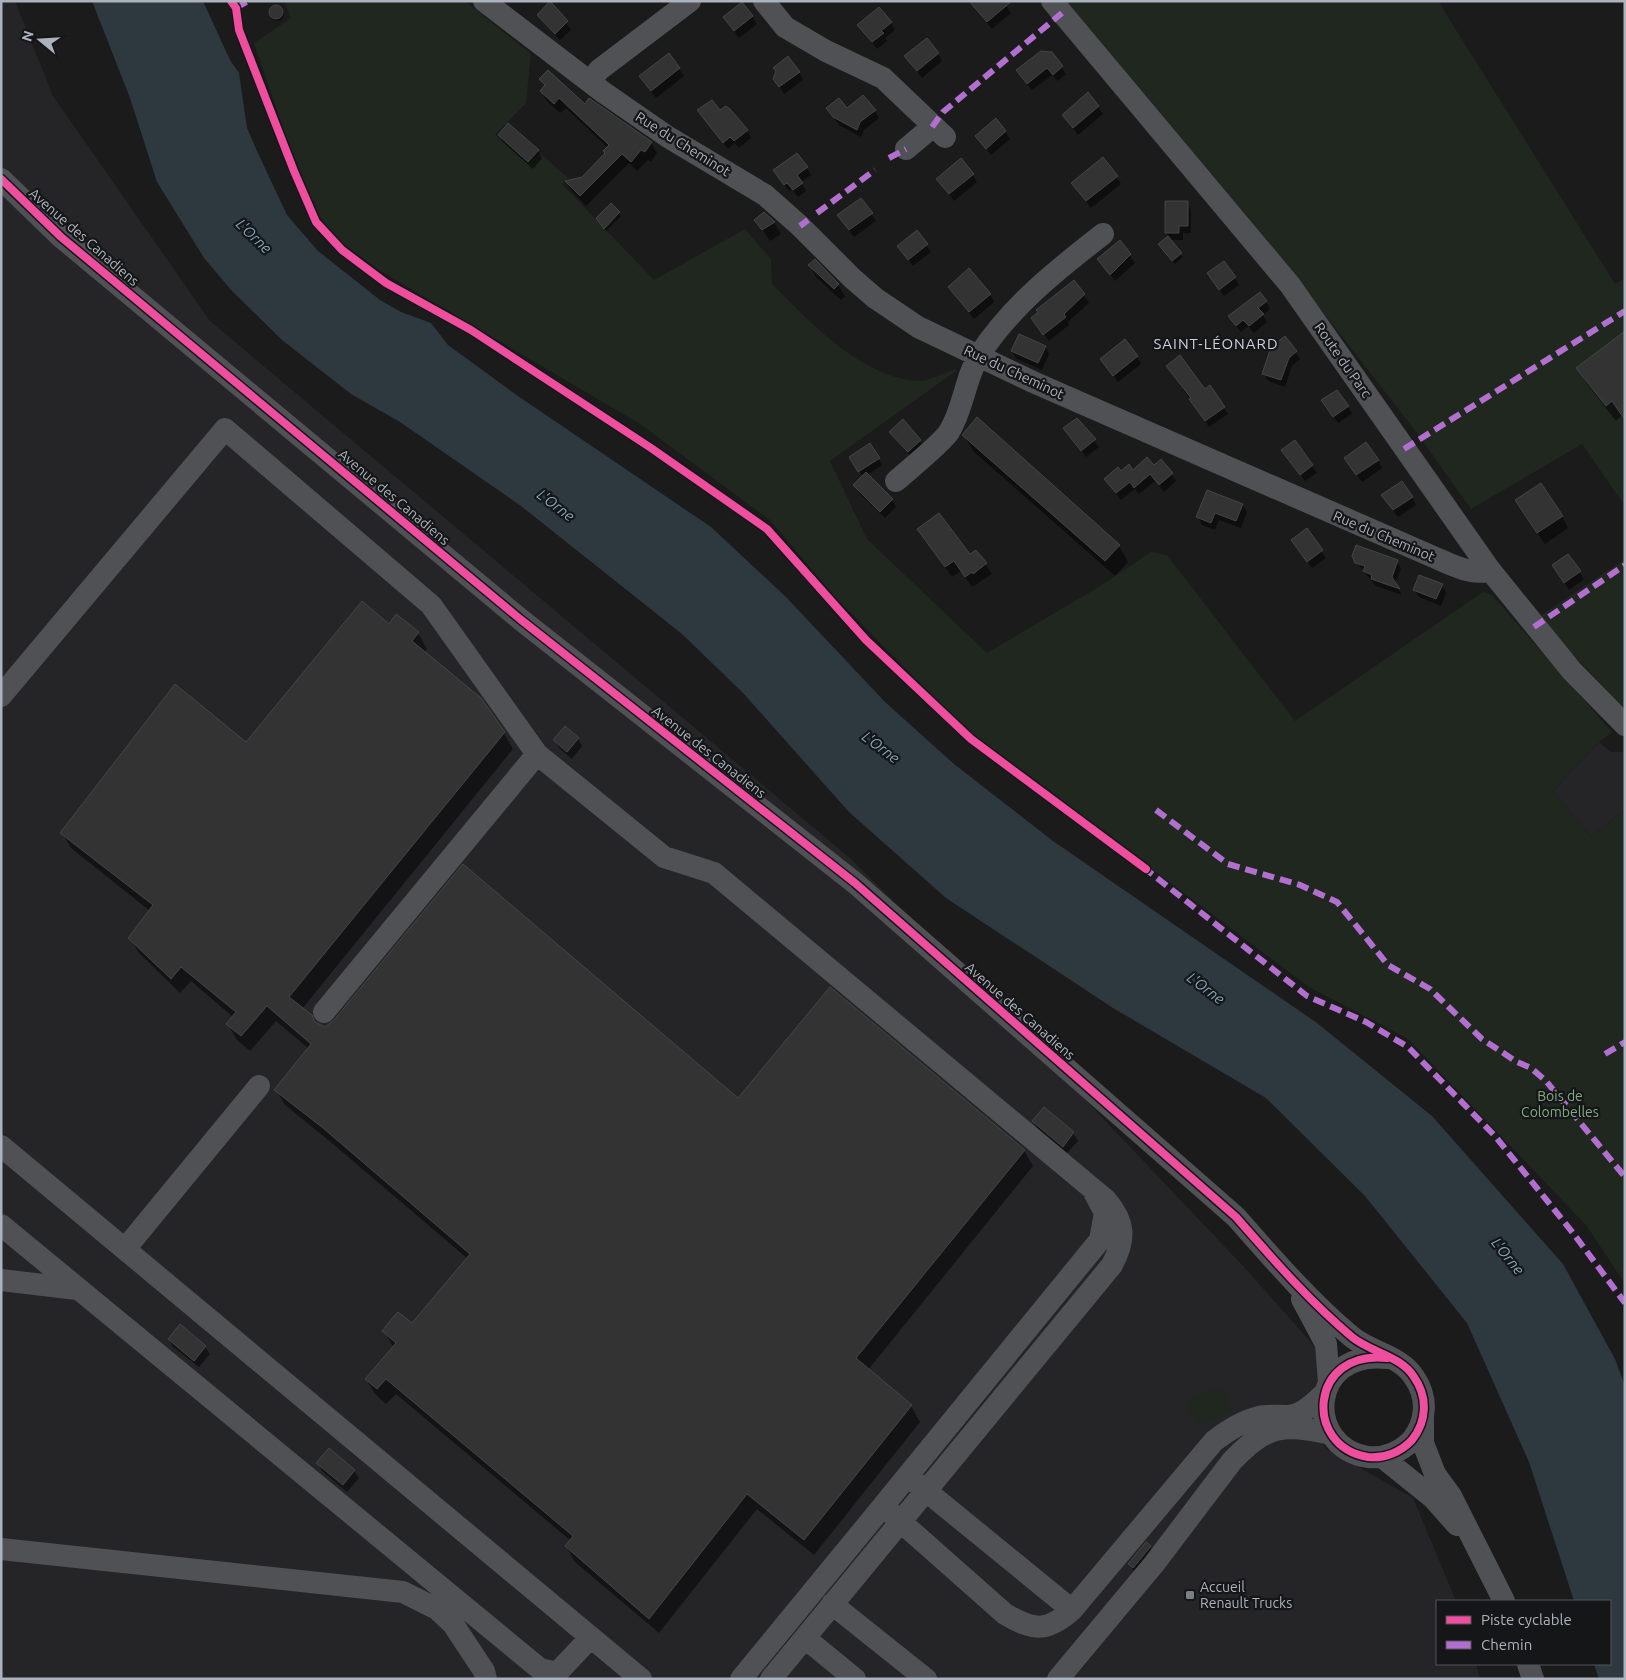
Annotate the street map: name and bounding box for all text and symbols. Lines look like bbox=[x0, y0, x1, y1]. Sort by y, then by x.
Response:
north arrow bbox=[15, 15, 65, 65]
text: N bbox=[18, 29, 37, 43]
street label: Rue du Cheminot bbox=[633, 108, 734, 180]
street label: Avenue des Canadiens bbox=[26, 185, 142, 289]
water label: L'Orne bbox=[233, 215, 275, 257]
street label: Route du Parc bbox=[1311, 319, 1375, 401]
district label: SAINT-LÉONARD bbox=[1153, 335, 1279, 352]
street label: Rue du Cheminot bbox=[961, 342, 1067, 402]
street label: Avenue des Canadiens bbox=[335, 446, 453, 548]
water label: L'Orne bbox=[534, 486, 578, 525]
street label: Rue du Cheminot bbox=[1331, 507, 1438, 565]
street label: Avenue des Canadiens bbox=[649, 703, 769, 801]
water label: L'Orne bbox=[859, 728, 903, 767]
street label: Avenue des Canadiens bbox=[962, 959, 1078, 1063]
water label: L'Orne bbox=[1184, 969, 1228, 1008]
park label: Bois de Colombelles bbox=[1521, 1088, 1599, 1120]
water label: L'Orne bbox=[1488, 1234, 1528, 1278]
place label: Accueil Renault Trucks bbox=[1200, 1579, 1292, 1611]
marker: Accueil Renault Trucks bbox=[1184, 1589, 1196, 1601]
legend bbox=[1436, 1600, 1611, 1665]
text: Piste cyclable bbox=[1481, 1611, 1572, 1628]
text: Chemin bbox=[1481, 1636, 1532, 1653]

